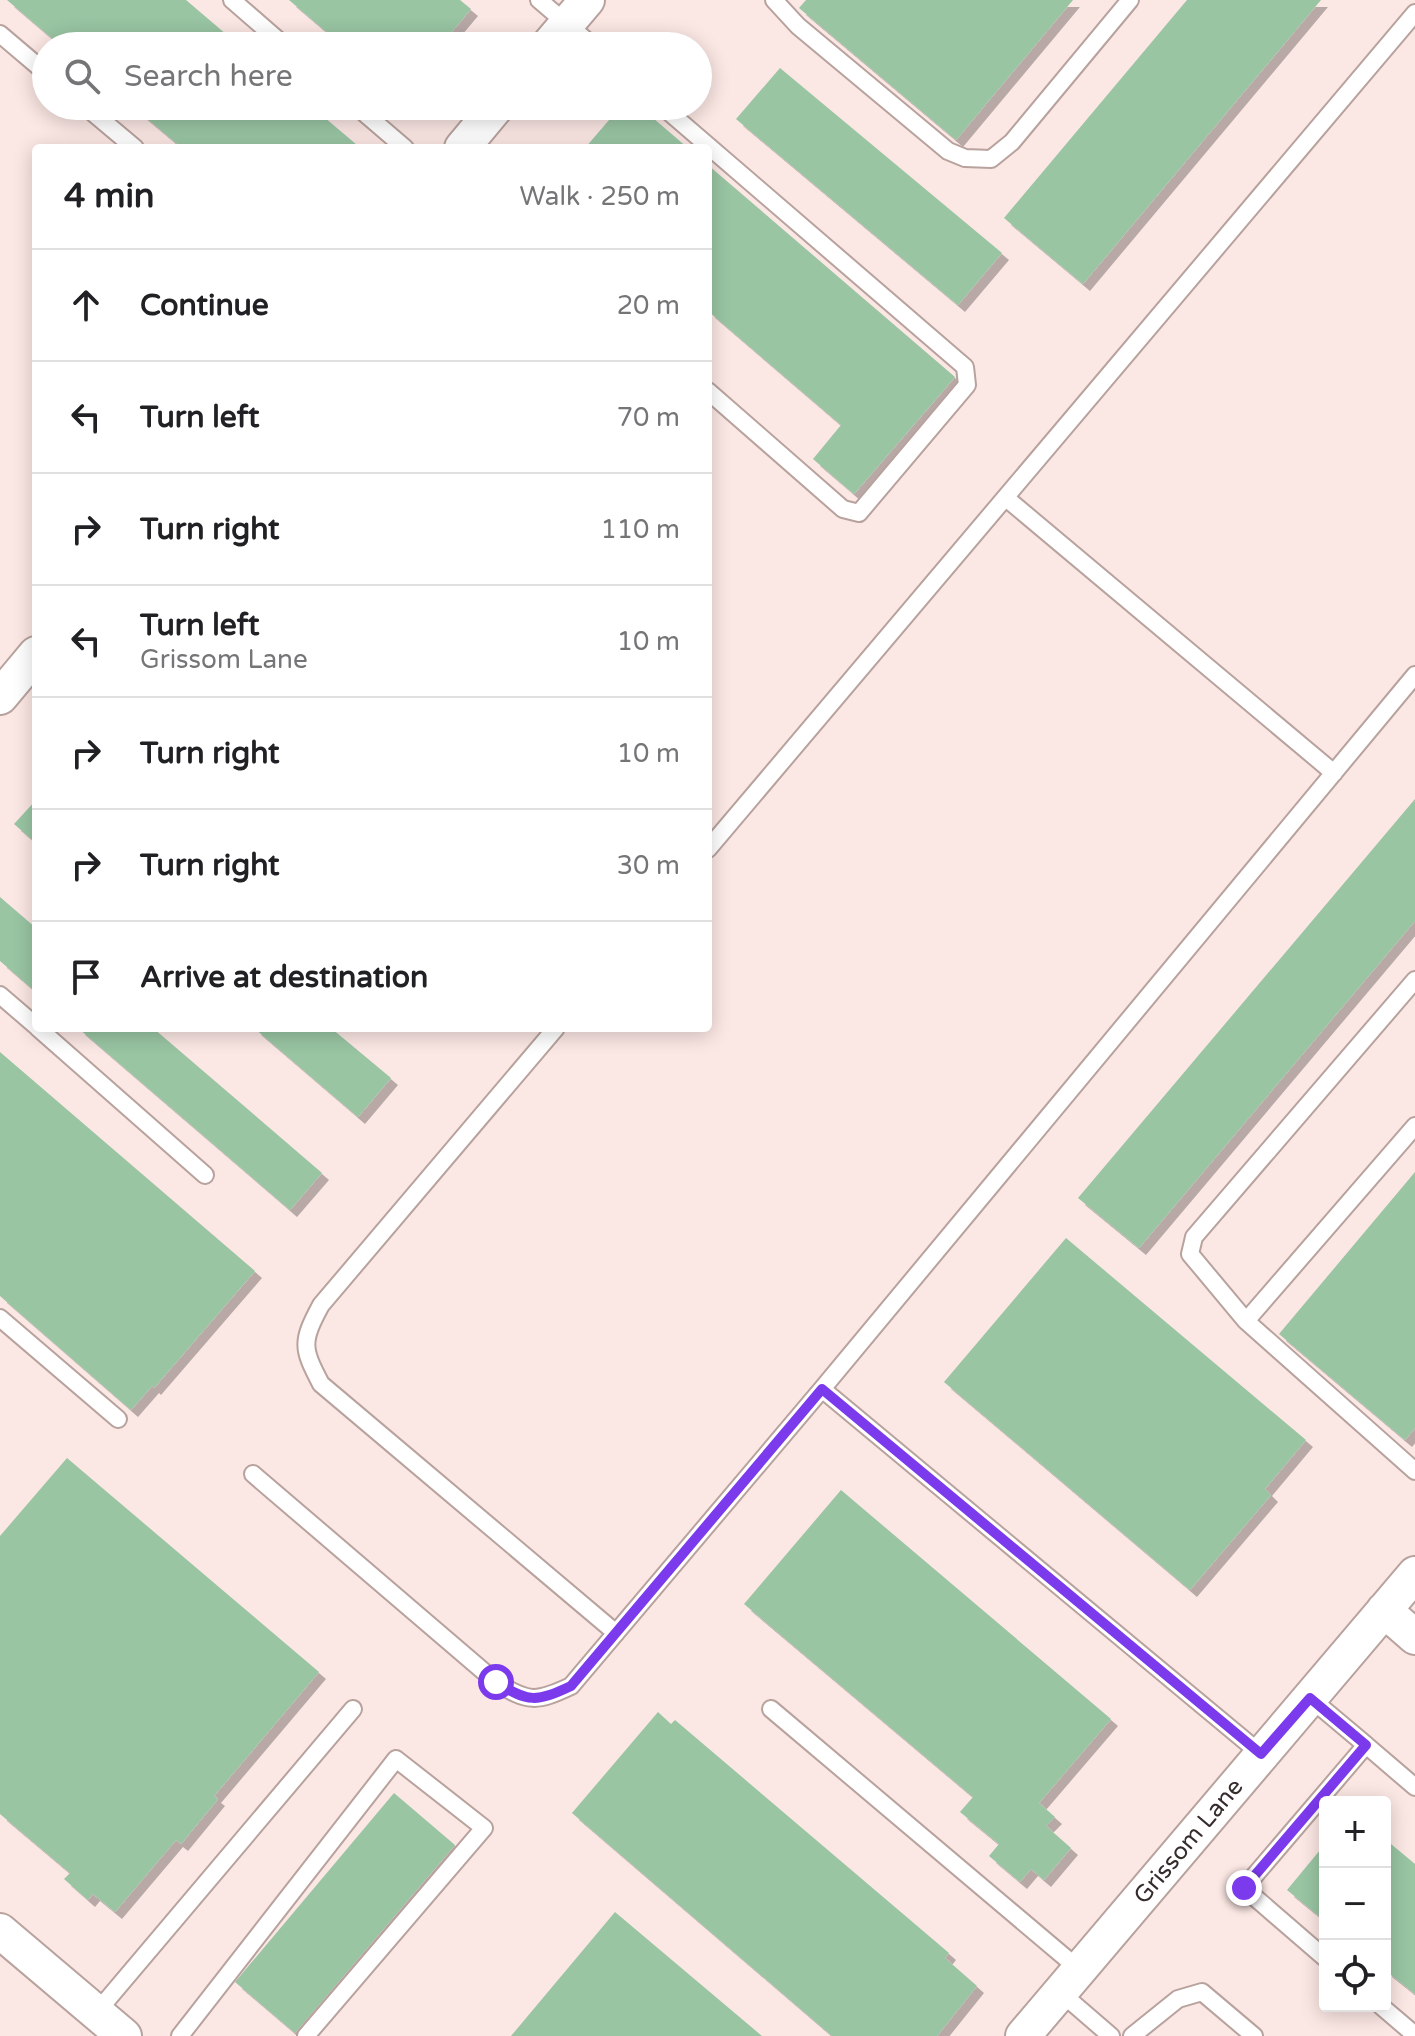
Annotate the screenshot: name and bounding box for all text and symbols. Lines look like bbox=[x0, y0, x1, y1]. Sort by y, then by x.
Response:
search box bbox=[32, 32, 712, 120]
icon: search bbox=[60, 54, 104, 98]
text: Search here bbox=[124, 58, 293, 95]
text: 4 min bbox=[64, 176, 155, 217]
text: Walk · 250 m bbox=[520, 181, 680, 212]
icon: ahead bbox=[64, 283, 108, 327]
text: Continue bbox=[140, 287, 269, 324]
text: 20 m bbox=[617, 290, 680, 321]
icon: left bbox=[64, 395, 108, 439]
text: Turn left bbox=[140, 399, 259, 436]
text: 70 m bbox=[617, 402, 680, 433]
icon: right bbox=[64, 507, 108, 551]
text: Turn right bbox=[140, 511, 280, 548]
text: 110 m bbox=[600, 514, 680, 545]
text: Turn left bbox=[140, 607, 259, 644]
icon: left bbox=[64, 619, 108, 663]
text: 10 m bbox=[617, 626, 680, 657]
text: Grissom Lane bbox=[140, 644, 308, 675]
icon: right bbox=[64, 731, 108, 775]
text: Turn right bbox=[140, 735, 280, 772]
text: 10 m bbox=[617, 738, 680, 769]
icon: right bbox=[64, 843, 108, 887]
text: Turn right bbox=[140, 847, 280, 884]
text: 30 m bbox=[617, 850, 680, 881]
icon: arrive bbox=[64, 955, 108, 999]
text: Arrive at destination bbox=[140, 959, 428, 996]
route start bbox=[478, 1664, 514, 1700]
street label: Grissom Lane bbox=[1128, 1773, 1249, 1910]
map controls bbox=[1319, 1796, 1391, 2012]
button: + bbox=[1319, 1796, 1391, 1868]
button: − bbox=[1319, 1868, 1391, 1940]
route end bbox=[1226, 1870, 1262, 1906]
button: locate bbox=[1319, 1940, 1391, 2012]

